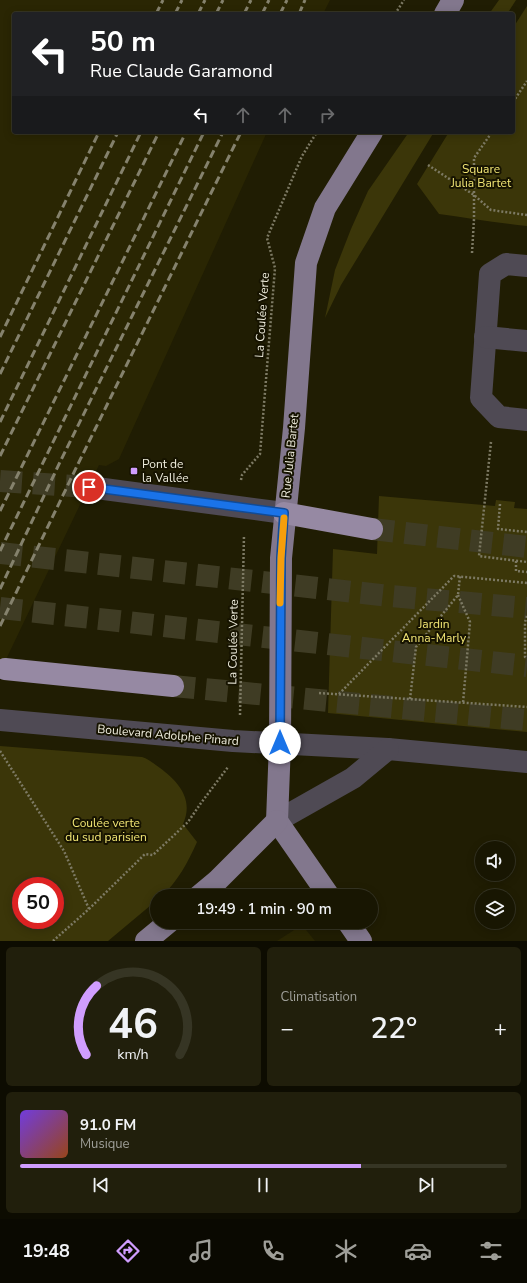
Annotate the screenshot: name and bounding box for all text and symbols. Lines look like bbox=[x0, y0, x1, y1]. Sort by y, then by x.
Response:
text: 50 m bbox=[90, 23, 156, 61]
icon: left bbox=[24, 28, 76, 80]
text: Rue Claude Garamond bbox=[90, 59, 273, 83]
icon: left bbox=[190, 104, 212, 126]
icon: ahead bbox=[232, 104, 254, 126]
icon: ahead bbox=[274, 104, 296, 126]
icon: right bbox=[316, 104, 338, 126]
park label: Square Julia Bartet bbox=[450, 161, 512, 191]
street label: La Coulée Verte bbox=[251, 272, 273, 358]
street label: Rue Julia Bartet bbox=[278, 412, 302, 499]
place label: Pont de la Vallée bbox=[142, 456, 189, 486]
marker: Pont de la Vallée bbox=[129, 466, 139, 476]
pin bbox=[72, 470, 106, 504]
icon: arrive bbox=[78, 476, 100, 498]
street label: La Coulée Verte bbox=[224, 599, 242, 685]
park label: Jardin Anna-Marly bbox=[402, 616, 467, 646]
street label: Boulevard Adolphe Pinard bbox=[97, 721, 239, 749]
position arrow bbox=[259, 722, 301, 764]
park label: Coulée verte du sud parisien bbox=[65, 815, 147, 845]
map controls bbox=[475, 841, 515, 929]
button: sound bbox=[475, 841, 515, 881]
speed limit sign: 50 bbox=[12, 877, 64, 929]
button: layers bbox=[475, 889, 515, 929]
text: 19:49 · 1 min · 90 m bbox=[196, 899, 332, 919]
text: Climatisation bbox=[281, 988, 357, 1006]
text: 46 bbox=[108, 995, 158, 1052]
text: 22° bbox=[370, 1008, 417, 1049]
text: − bbox=[281, 1014, 294, 1044]
text: + bbox=[494, 1014, 507, 1044]
text: km/h bbox=[118, 1044, 149, 1063]
text: 91.0 FM bbox=[80, 1115, 136, 1135]
text: Musique bbox=[80, 1135, 129, 1153]
icon: previous bbox=[90, 1174, 112, 1196]
icon: pause bbox=[252, 1174, 274, 1196]
icon: next bbox=[415, 1174, 437, 1196]
icon: directions bbox=[114, 1237, 142, 1265]
icon: music bbox=[187, 1237, 215, 1265]
icon: phone bbox=[259, 1237, 287, 1265]
icon: climate bbox=[332, 1237, 360, 1265]
icon: car bbox=[404, 1237, 432, 1265]
icon: filters bbox=[477, 1237, 505, 1265]
text: 19:48 bbox=[22, 1239, 70, 1263]

